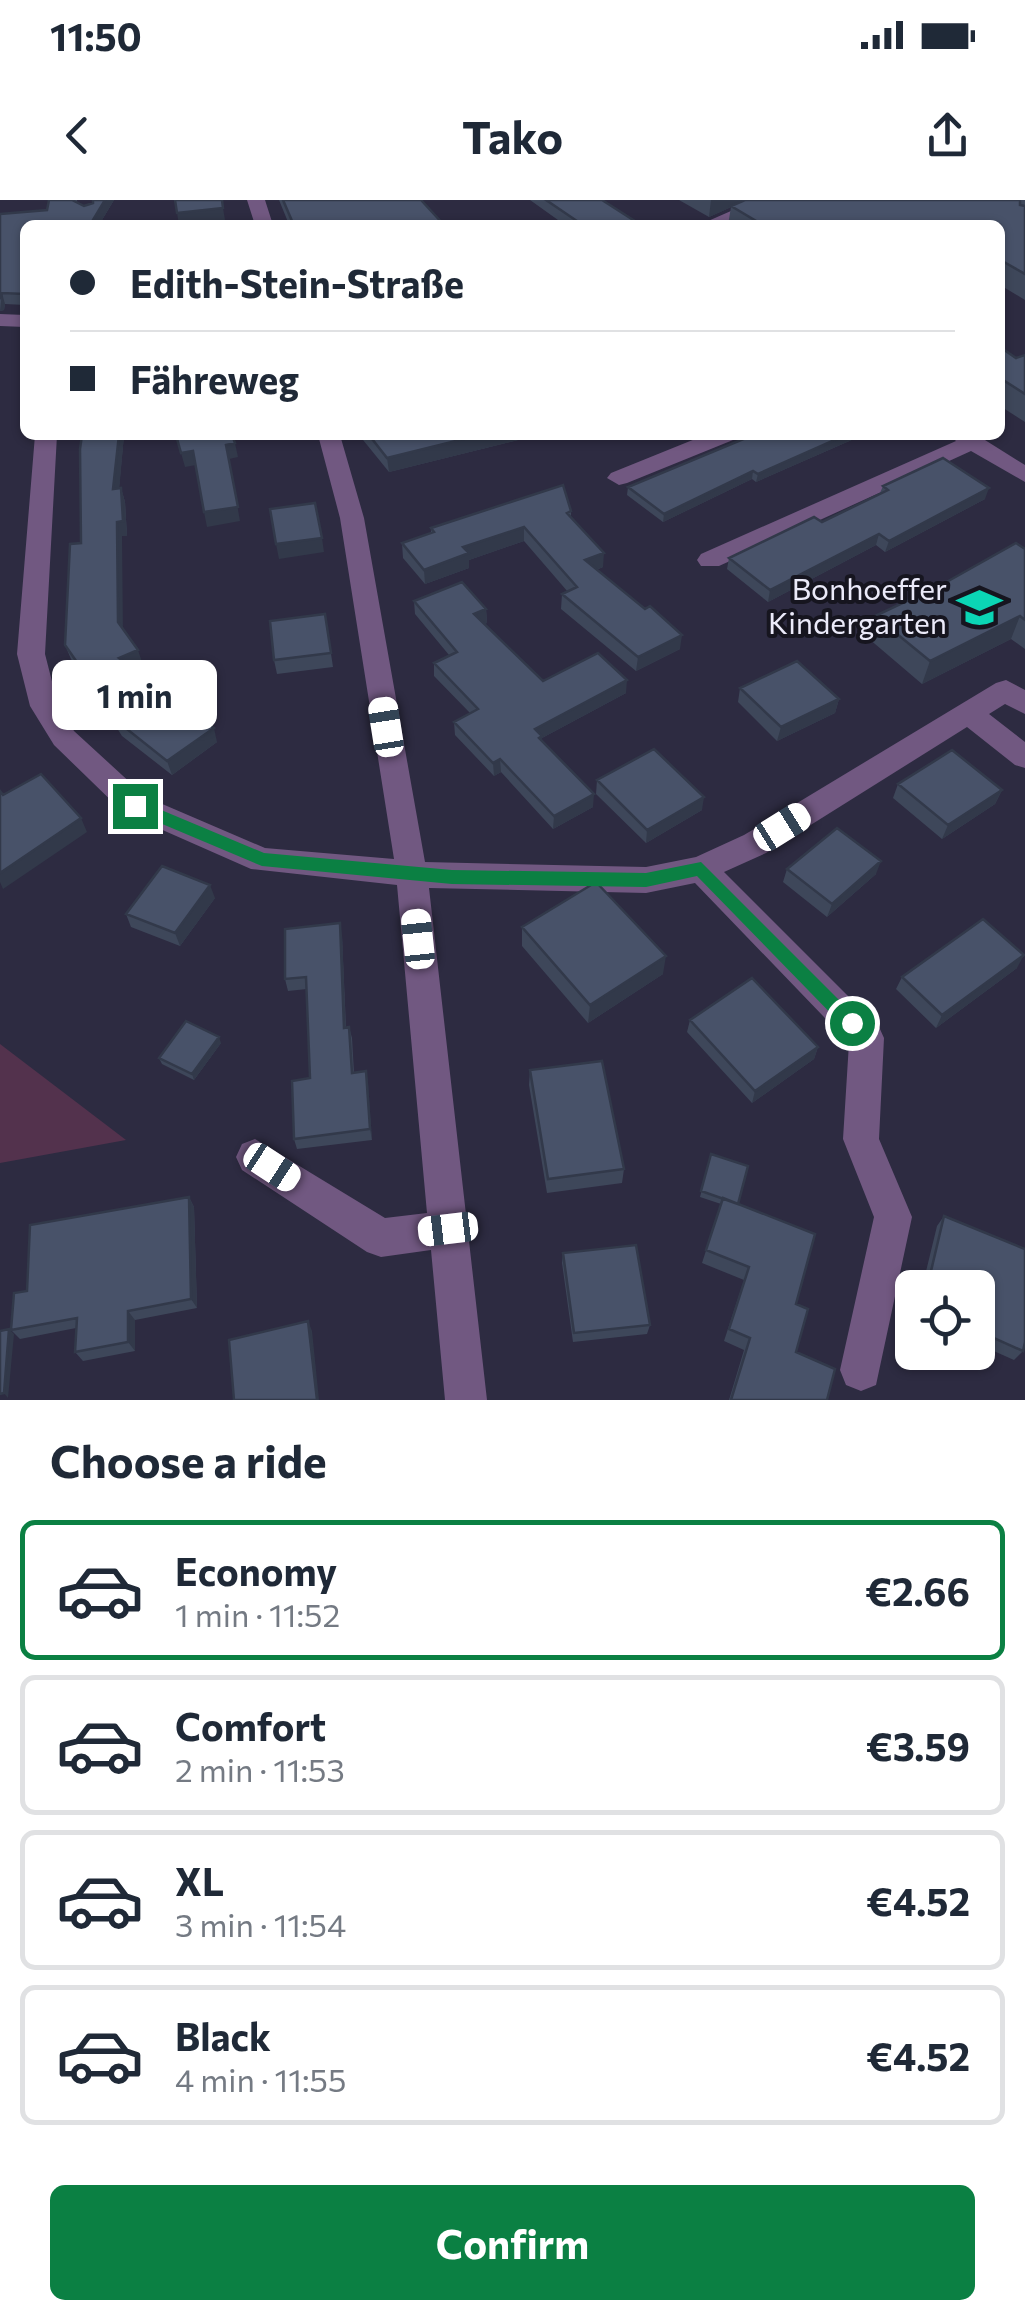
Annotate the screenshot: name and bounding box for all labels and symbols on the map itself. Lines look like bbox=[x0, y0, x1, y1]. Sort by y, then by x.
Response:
place label: Bonhoeffer Kindergarten bbox=[768, 569, 947, 640]
school or university icon: Bonhoeffer Kindergarten bbox=[956, 583, 1004, 631]
callout: 1 min bbox=[52, 661, 218, 731]
car bbox=[366, 695, 406, 759]
route end bbox=[113, 784, 158, 829]
car bbox=[749, 798, 815, 856]
car bbox=[400, 908, 436, 970]
route start bbox=[830, 1001, 875, 1046]
car bbox=[239, 1138, 305, 1196]
car bbox=[416, 1210, 480, 1248]

